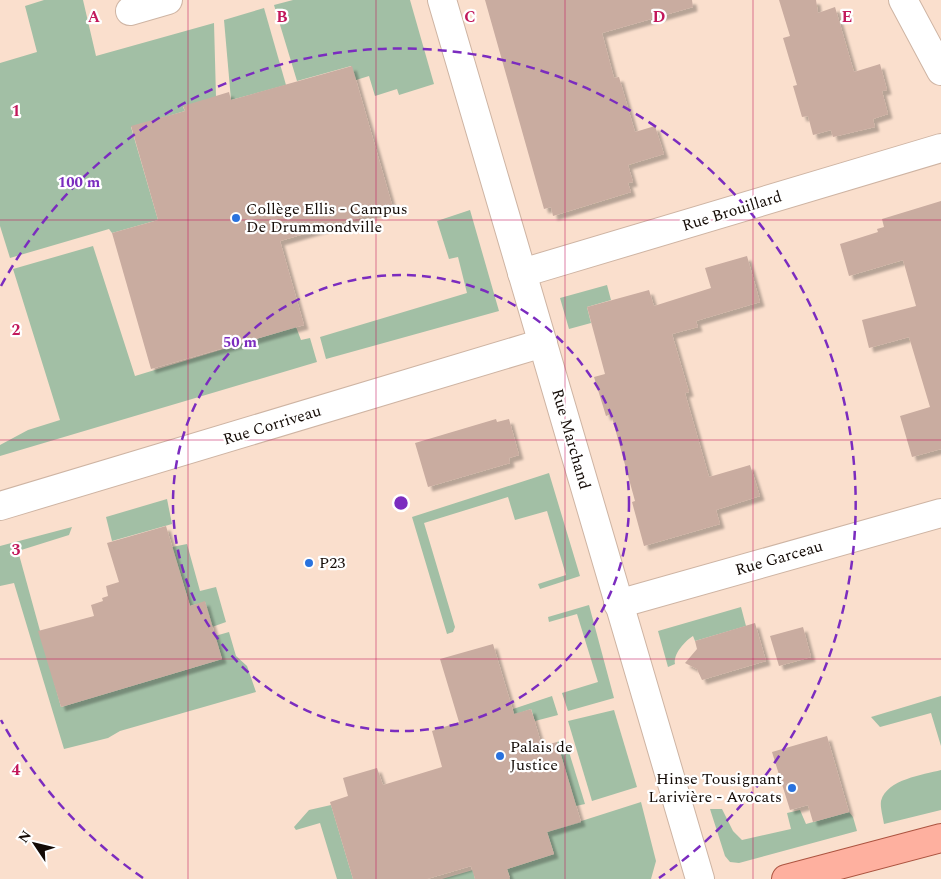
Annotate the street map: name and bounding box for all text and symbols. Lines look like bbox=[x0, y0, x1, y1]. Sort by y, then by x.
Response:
text: A bbox=[88, 5, 101, 29]
text: B bbox=[276, 5, 288, 29]
text: C bbox=[464, 5, 476, 29]
text: D bbox=[653, 5, 666, 29]
text: E bbox=[842, 5, 852, 29]
text: 1 bbox=[12, 99, 20, 123]
text: 100 m bbox=[58, 171, 101, 194]
street label: Rue Brouillard bbox=[679, 184, 785, 238]
place label: Collège Ellis - Campus De Drummondville bbox=[246, 197, 408, 239]
marker: Collège Ellis - Campus De Drummondville bbox=[230, 212, 242, 224]
text: 2 bbox=[12, 318, 21, 342]
text: 50 m bbox=[223, 331, 258, 354]
street label: Rue Marchand bbox=[545, 386, 597, 492]
street label: Rue Corriveau bbox=[220, 399, 324, 451]
centre of rings bbox=[392, 494, 410, 512]
street label: Rue Garceau bbox=[732, 534, 826, 582]
text: 3 bbox=[12, 538, 21, 562]
place label: P23 bbox=[319, 551, 345, 575]
marker: P23 bbox=[303, 557, 315, 569]
place label: Palais de Justice bbox=[510, 735, 573, 777]
marker: Palais de Justice bbox=[494, 750, 506, 762]
text: 4 bbox=[12, 758, 21, 782]
place label: Hinse Tousignant Larivière - Avocats bbox=[648, 767, 782, 809]
marker: Hinse Tousignant Larivière - Avocats bbox=[786, 782, 798, 794]
north arrow bbox=[10, 819, 60, 869]
text: N bbox=[13, 826, 37, 848]

